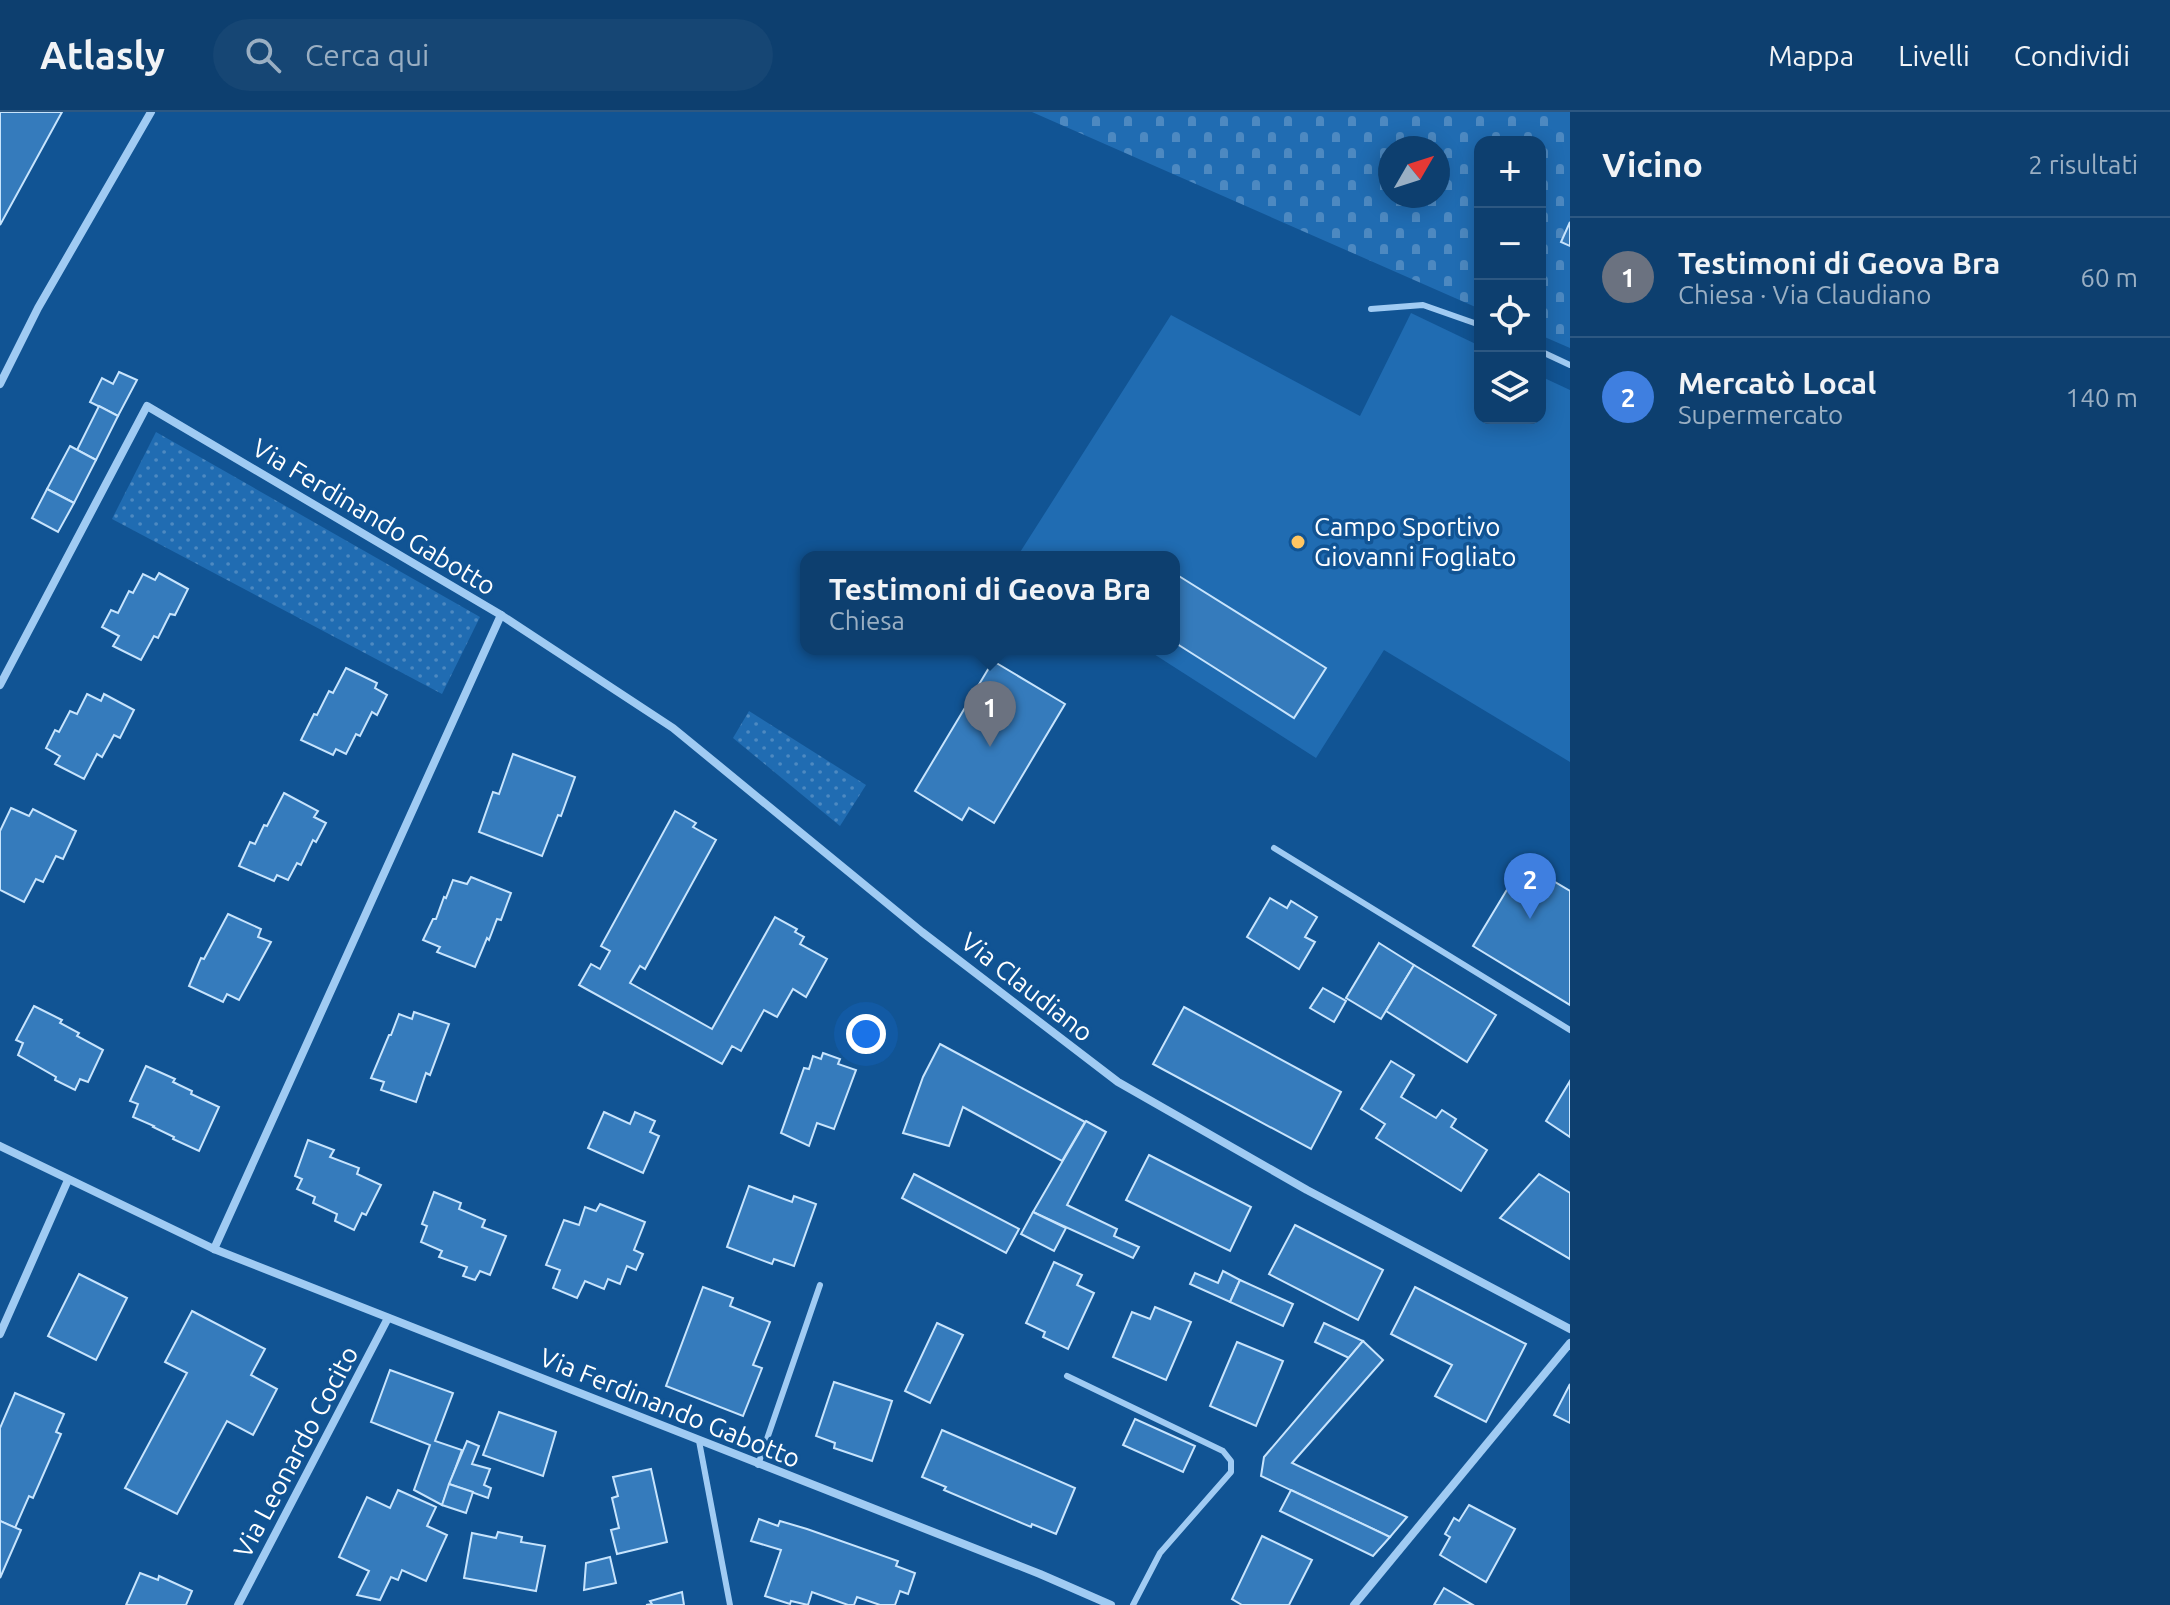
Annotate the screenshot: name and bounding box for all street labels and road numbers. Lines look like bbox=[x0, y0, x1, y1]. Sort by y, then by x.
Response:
street label: Via Ferdinando Gabotto bbox=[247, 432, 501, 601]
street label: Via Claudiano bbox=[956, 926, 1099, 1047]
street label: Via Leonardo Cocito bbox=[228, 1341, 364, 1562]
street label: Via Ferdinando Gabotto bbox=[536, 1342, 805, 1473]

